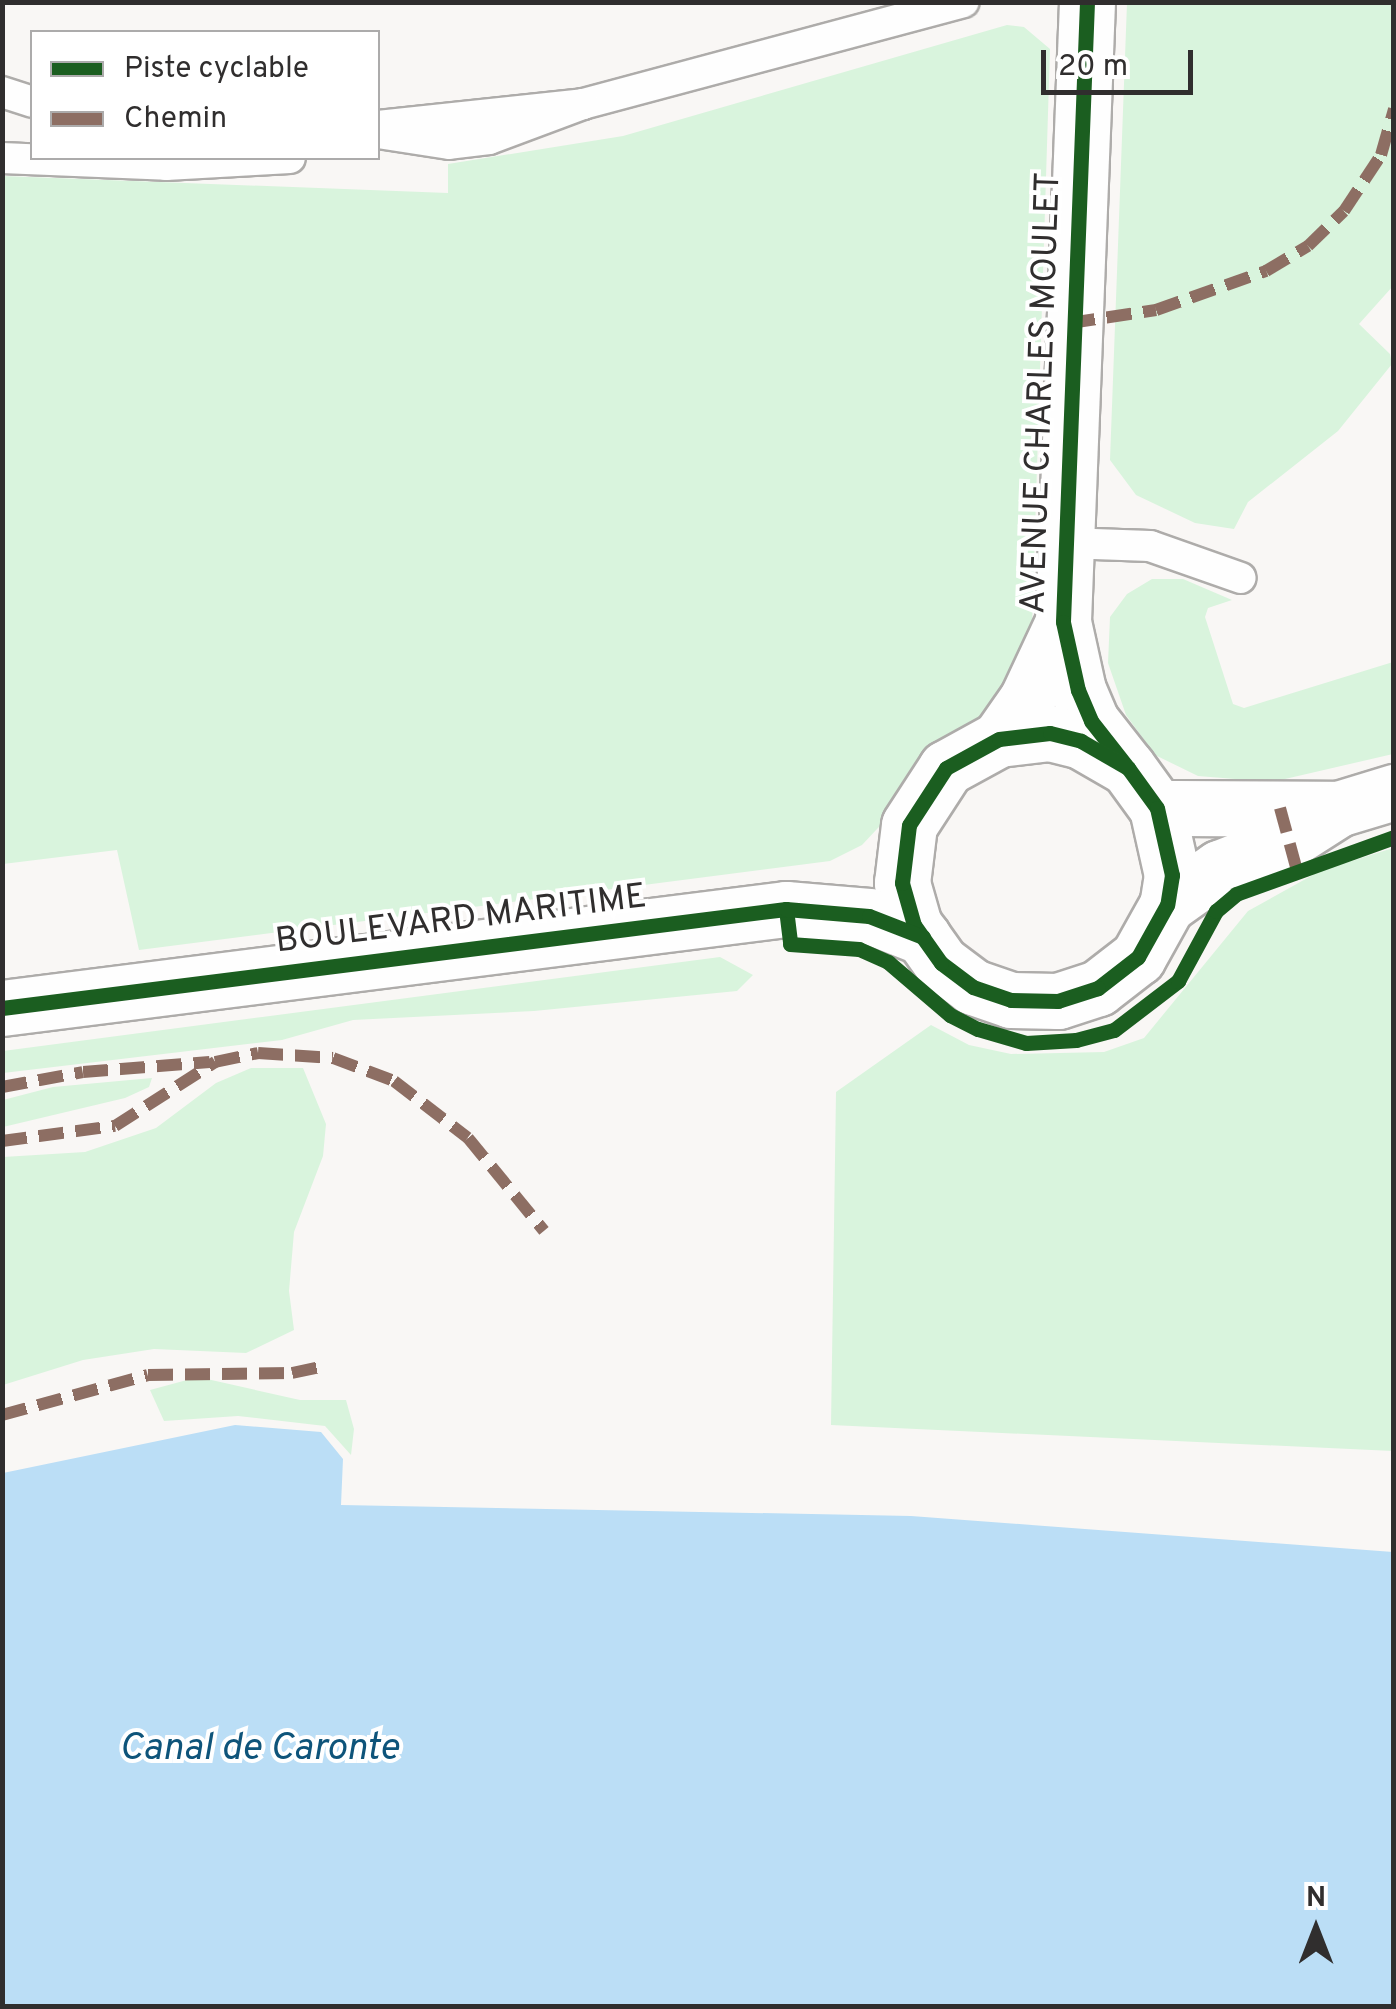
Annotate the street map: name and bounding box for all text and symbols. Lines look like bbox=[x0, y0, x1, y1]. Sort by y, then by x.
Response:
legend bbox=[30, 30, 380, 160]
scale bar bbox=[1046, 30, 1198, 92]
text: 20 m bbox=[1058, 49, 1128, 86]
text: Piste cyclable bbox=[124, 51, 309, 88]
text: Chemin bbox=[124, 101, 227, 138]
street label: AVENUE CHARLES MOULET bbox=[1013, 171, 1071, 615]
street label: BOULEVARD MARITIME bbox=[273, 876, 649, 964]
water label: Canal de Caronte bbox=[119, 1727, 399, 1773]
north arrow bbox=[1266, 1879, 1366, 1979]
text: N bbox=[1306, 1881, 1326, 1917]

